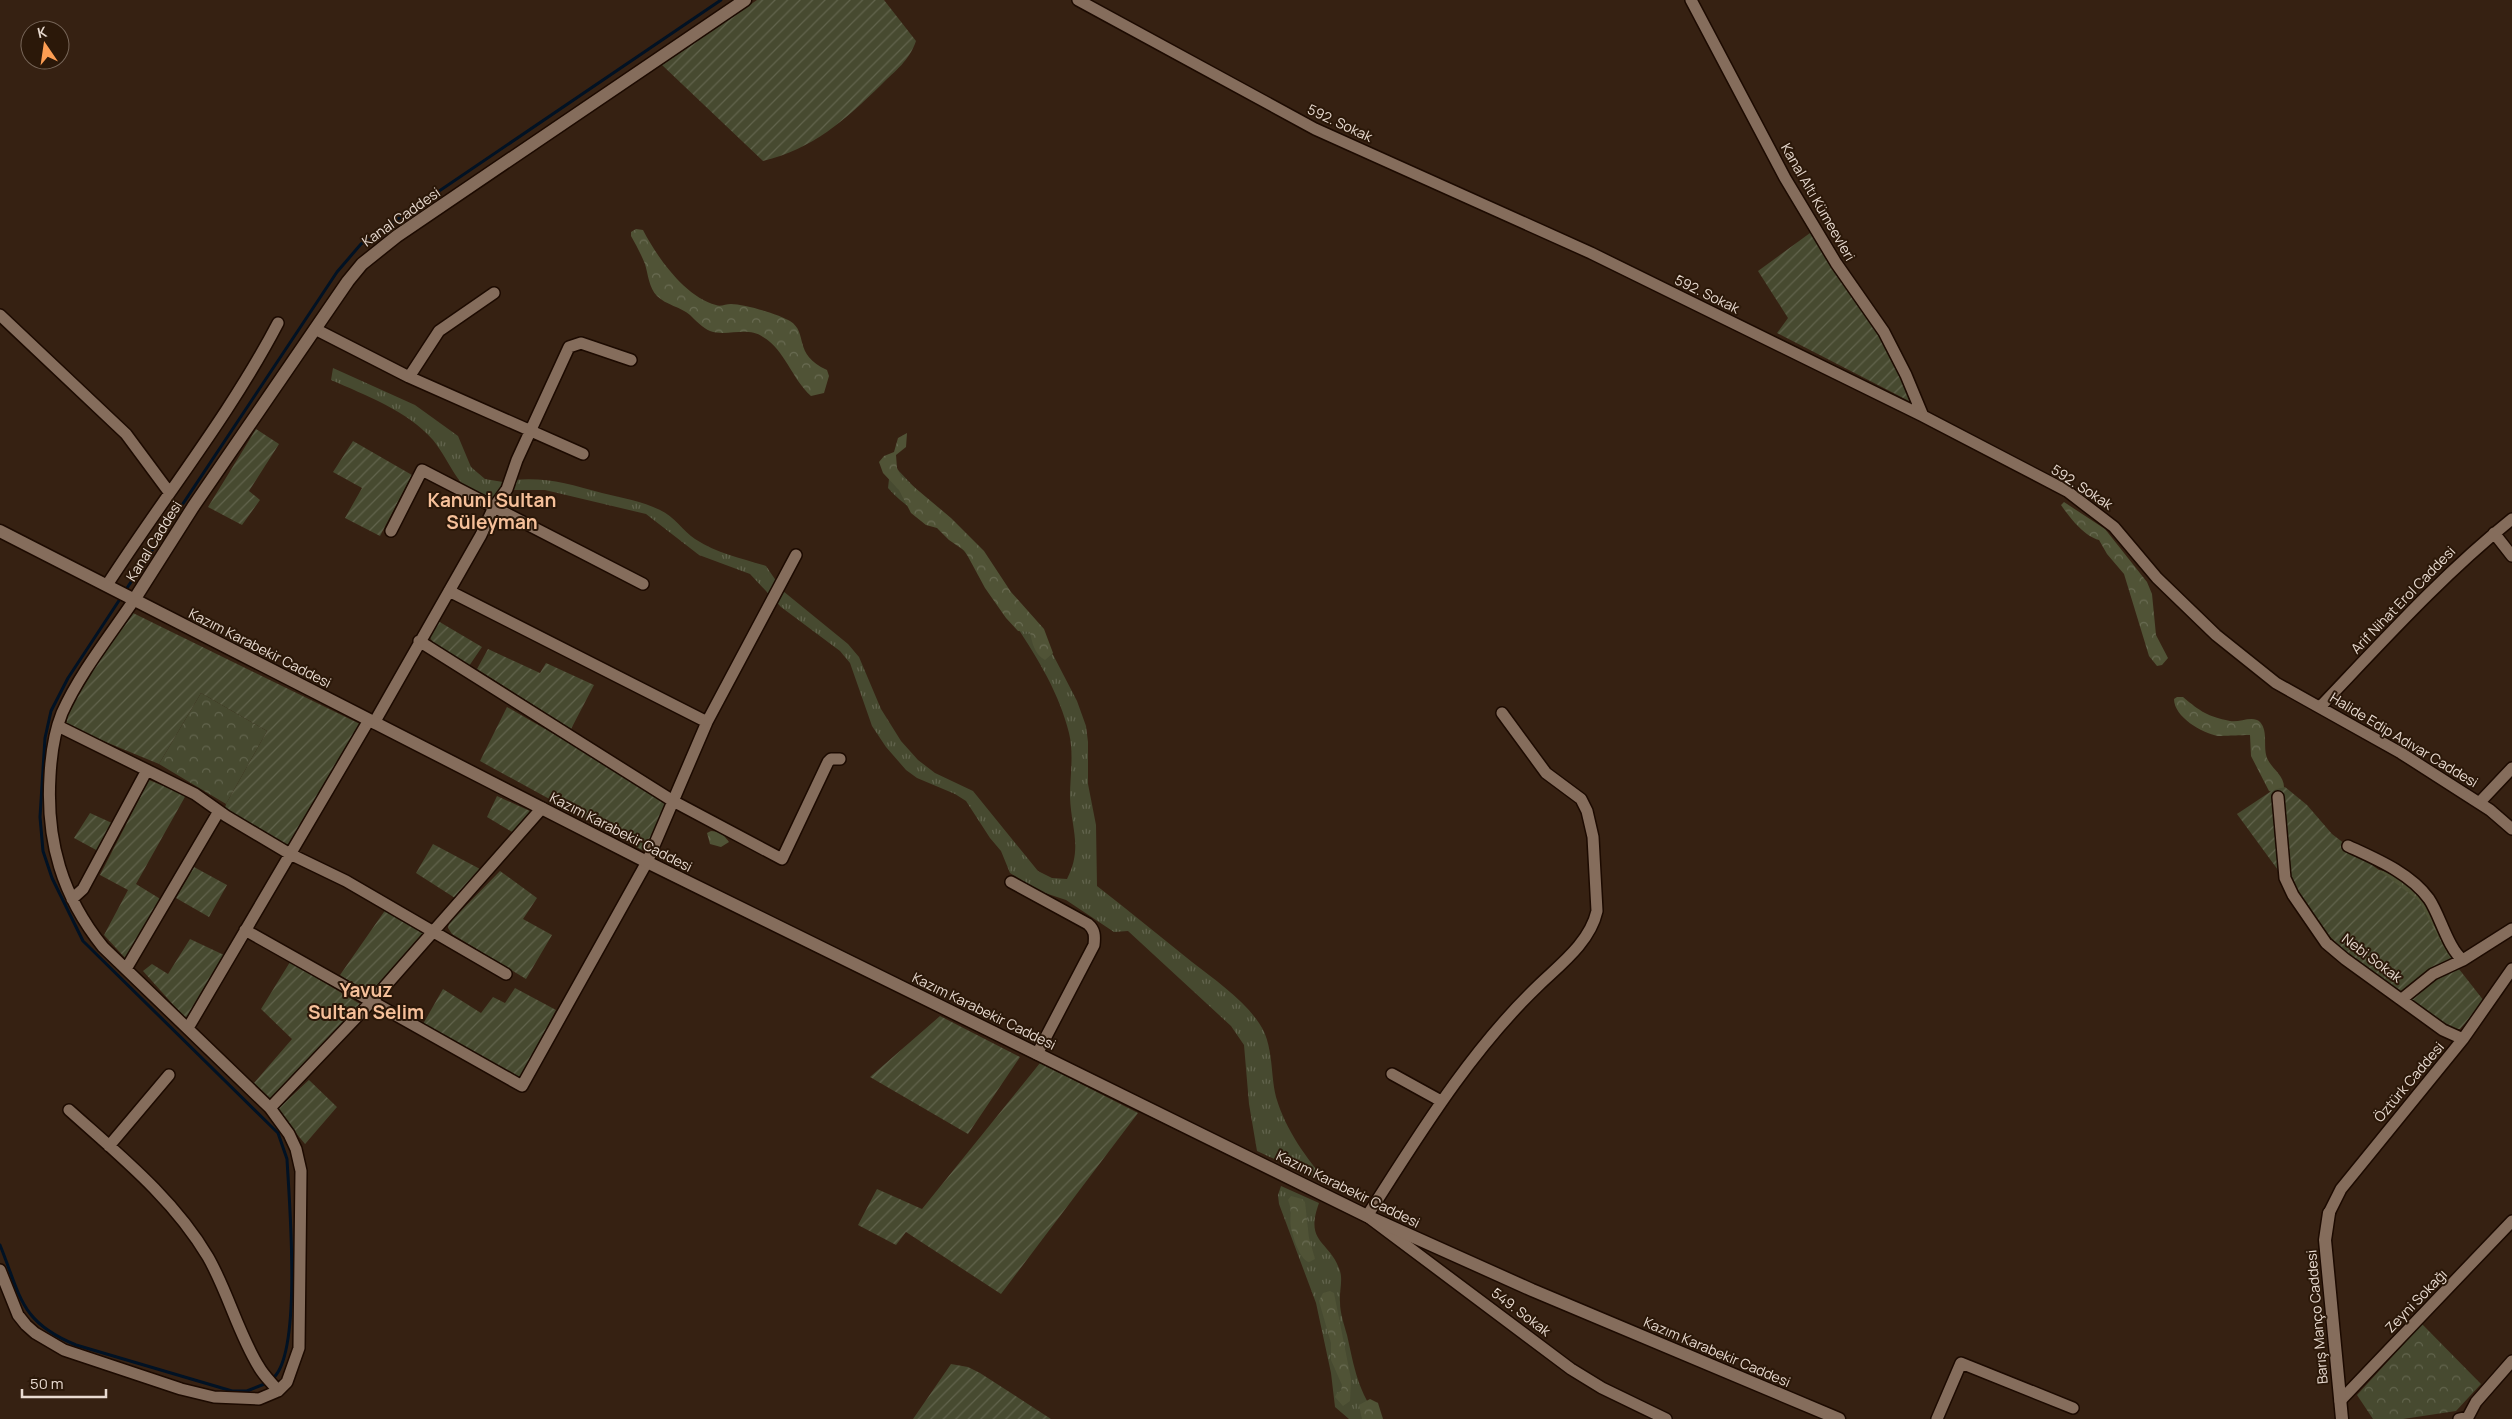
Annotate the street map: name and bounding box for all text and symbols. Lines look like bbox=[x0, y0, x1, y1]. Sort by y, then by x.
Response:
north arrow bbox=[20, 20, 70, 70]
text: K bbox=[35, 21, 49, 42]
street label: 592. Sokak bbox=[1305, 99, 1377, 146]
street label: Kanal Altı Kümeevleri bbox=[1777, 139, 1860, 264]
street label: Kanal Caddesi bbox=[358, 183, 444, 251]
street label: 592. Sokak bbox=[1672, 270, 1744, 318]
street label: 592. Sokak bbox=[2048, 460, 2118, 514]
district label: Kanuni Sultan Süleyman bbox=[428, 487, 556, 535]
street label: Kanal Caddesi bbox=[121, 497, 186, 585]
street label: Arif Nihat Erol Caddesi bbox=[2346, 542, 2459, 658]
street label: Kazım Karabekir Caddesi bbox=[186, 603, 335, 692]
street label: Halide Edip Adıvar Caddesi bbox=[2327, 688, 2482, 791]
street label: Kazım Karabekir Caddesi bbox=[547, 787, 696, 876]
street label: Nebi Sokak bbox=[2338, 929, 2407, 987]
street label: Kazım Karabekir Caddesi bbox=[909, 967, 1059, 1054]
district label: Yavuz Sultan Selim bbox=[308, 977, 424, 1025]
street label: Öztürk Caddesi bbox=[2369, 1037, 2448, 1126]
street label: Kazım Karabekir Caddesi bbox=[1273, 1145, 1423, 1232]
street label: Barış Manço Caddesi bbox=[2301, 1249, 2332, 1385]
street label: Zeyni Sokağı bbox=[2380, 1265, 2451, 1337]
street label: 549. Sokak bbox=[1488, 1283, 1556, 1341]
street label: Kazım Karabekir Caddesi bbox=[1641, 1312, 1794, 1391]
scale bar bbox=[22, 1366, 106, 1398]
text: 50 m bbox=[30, 1373, 64, 1394]

